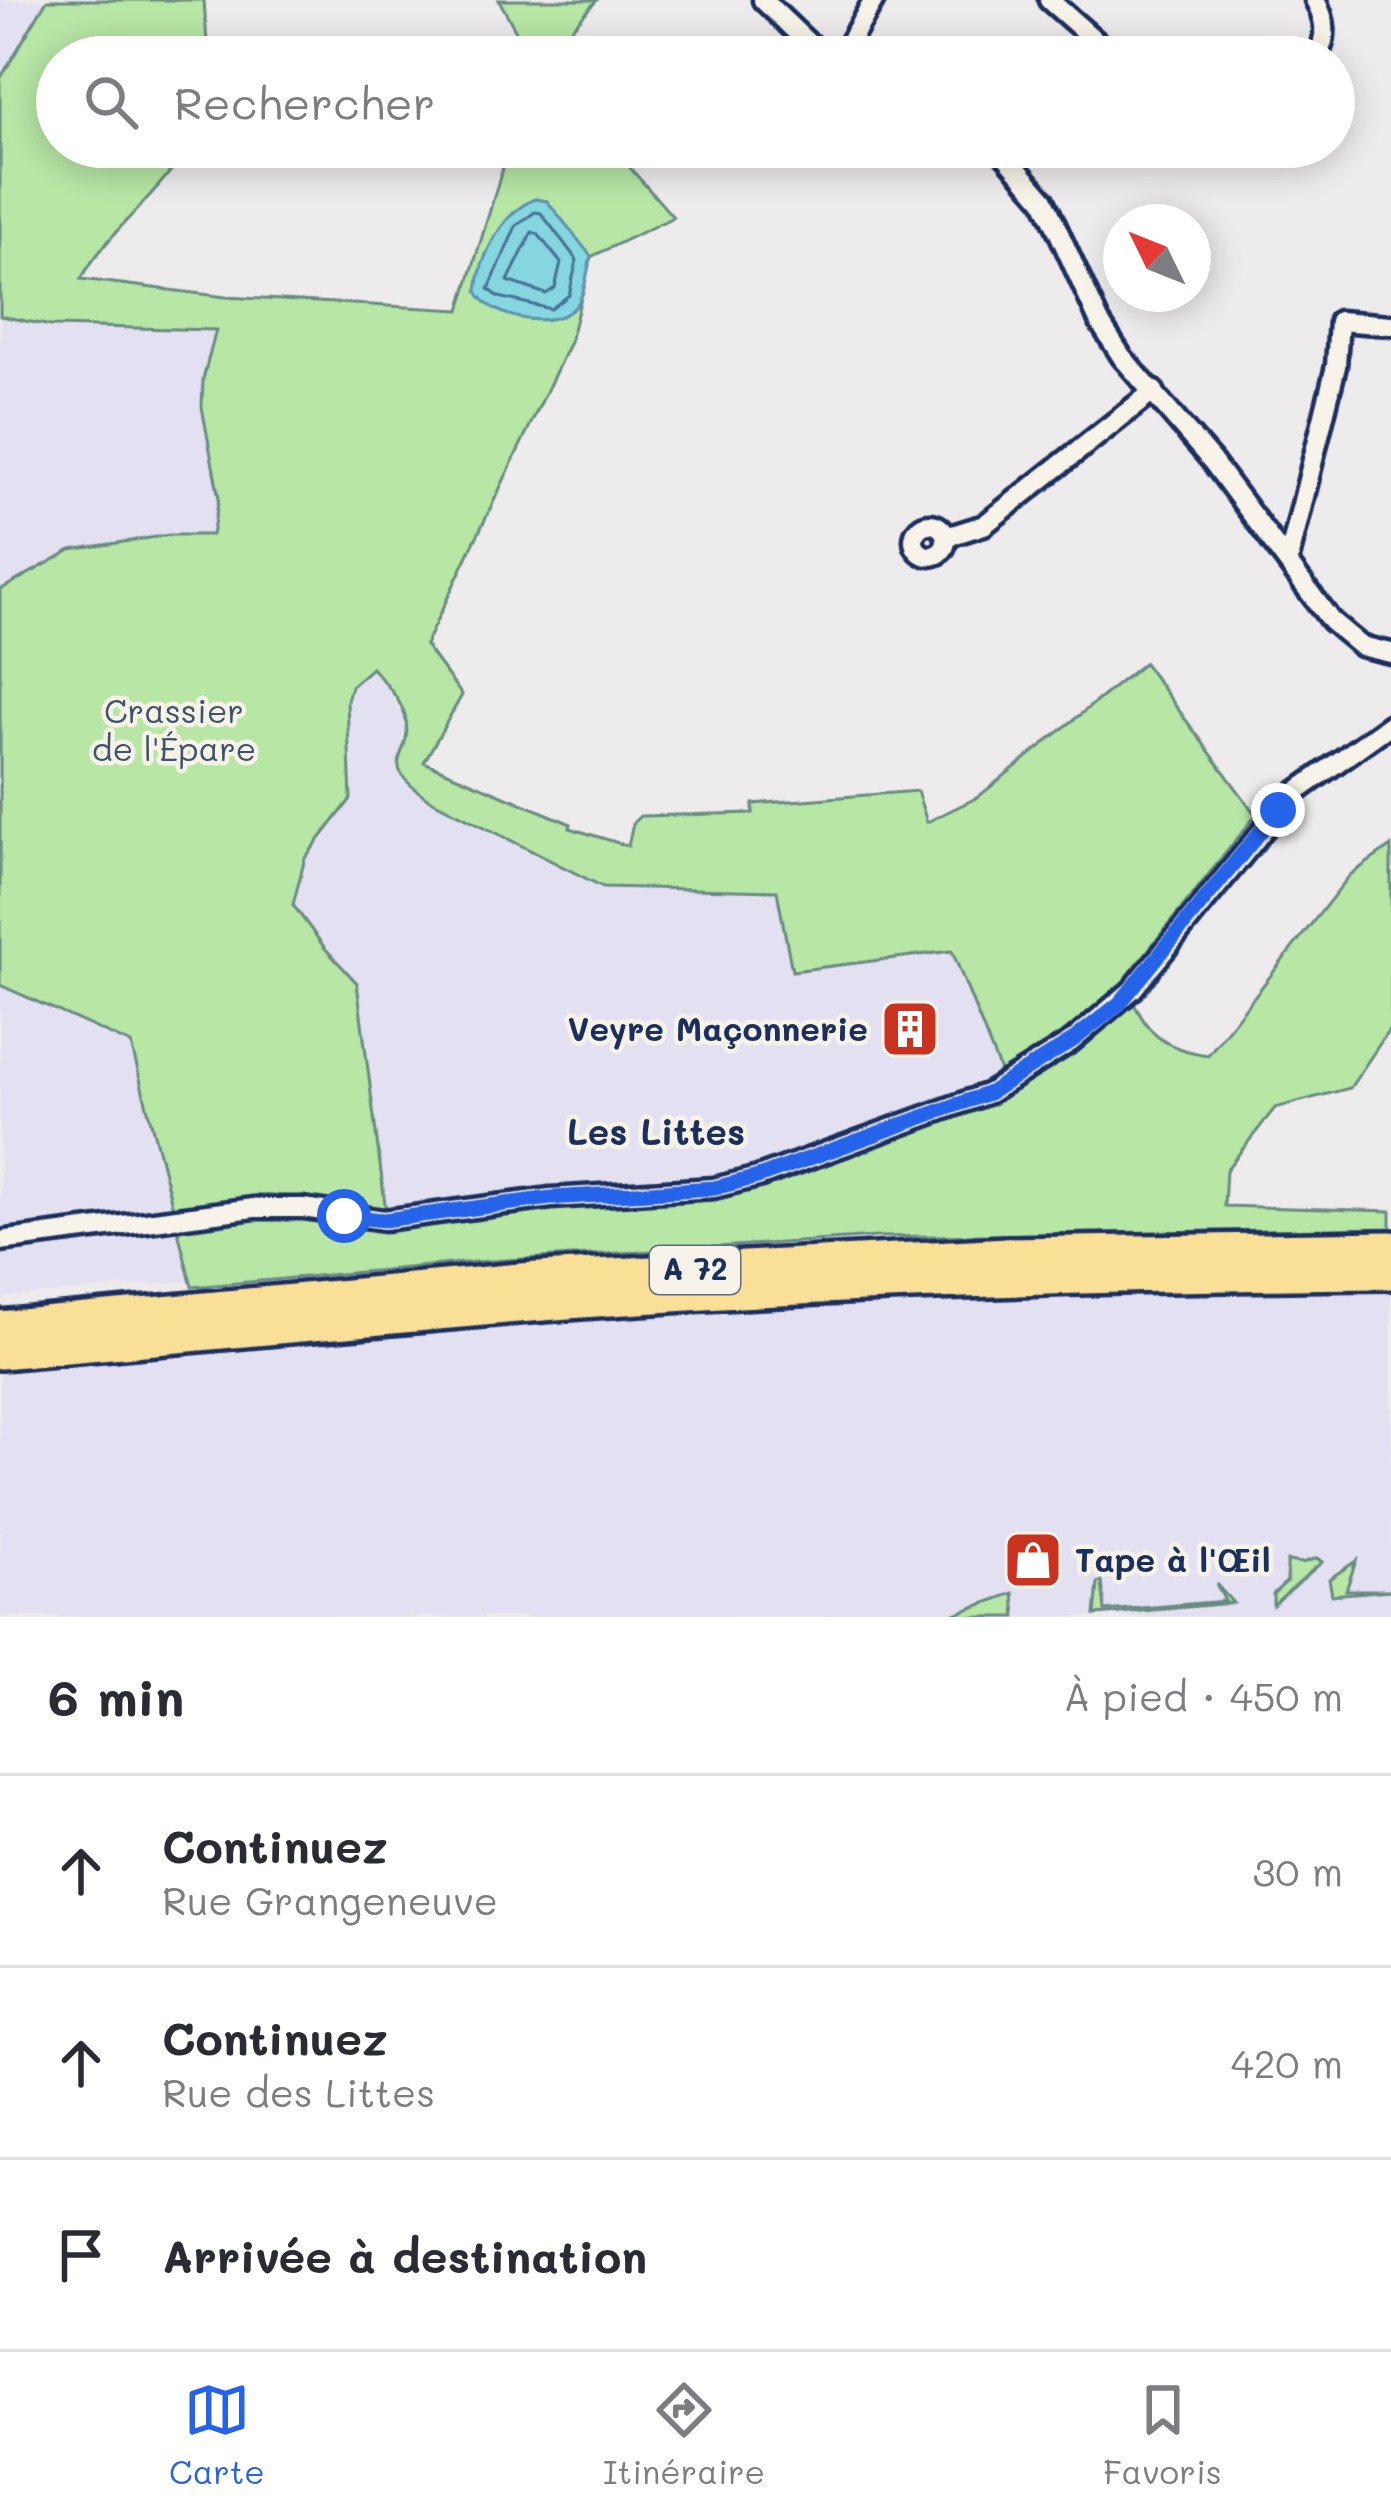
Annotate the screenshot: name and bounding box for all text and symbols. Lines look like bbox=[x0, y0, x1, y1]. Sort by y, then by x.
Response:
search box bbox=[36, 36, 1355, 168]
icon: search bbox=[78, 69, 144, 135]
text: Rechercher bbox=[174, 73, 435, 131]
north arrow bbox=[1103, 204, 1211, 312]
park label: Crassier de l'Épare bbox=[92, 688, 256, 769]
route end bbox=[1251, 783, 1305, 837]
building icon: Veyre Maçonnerie bbox=[879, 998, 941, 1060]
place label: Veyre Maçonnerie bbox=[568, 1006, 868, 1050]
district label: Les Littes bbox=[567, 1107, 745, 1154]
route start bbox=[317, 1189, 371, 1243]
road number: A 72 bbox=[650, 1246, 740, 1294]
shop icon: Tape à l'Œil bbox=[1002, 1529, 1064, 1591]
place label: Tape à l'Œil bbox=[1075, 1537, 1271, 1580]
text: 6 min bbox=[48, 1662, 184, 1729]
text: À pied · 450 m bbox=[1063, 1670, 1343, 1721]
text: Continuez bbox=[162, 1816, 388, 1874]
icon: ahead bbox=[48, 1838, 114, 1904]
text: 30 m bbox=[1253, 1845, 1343, 1896]
text: Rue Grangeneuve bbox=[162, 1874, 498, 1925]
text: Continuez bbox=[162, 2008, 388, 2066]
icon: ahead bbox=[48, 2030, 114, 2096]
text: 420 m bbox=[1231, 2037, 1343, 2088]
text: Rue des Littes bbox=[162, 2066, 435, 2117]
icon: arrive bbox=[48, 2222, 114, 2288]
text: Arrivée à destination bbox=[162, 2226, 647, 2284]
tab: Carte bbox=[169, 2377, 265, 2492]
tab: Itinéraire bbox=[603, 2377, 765, 2492]
tab: Favoris bbox=[1103, 2377, 1222, 2492]

